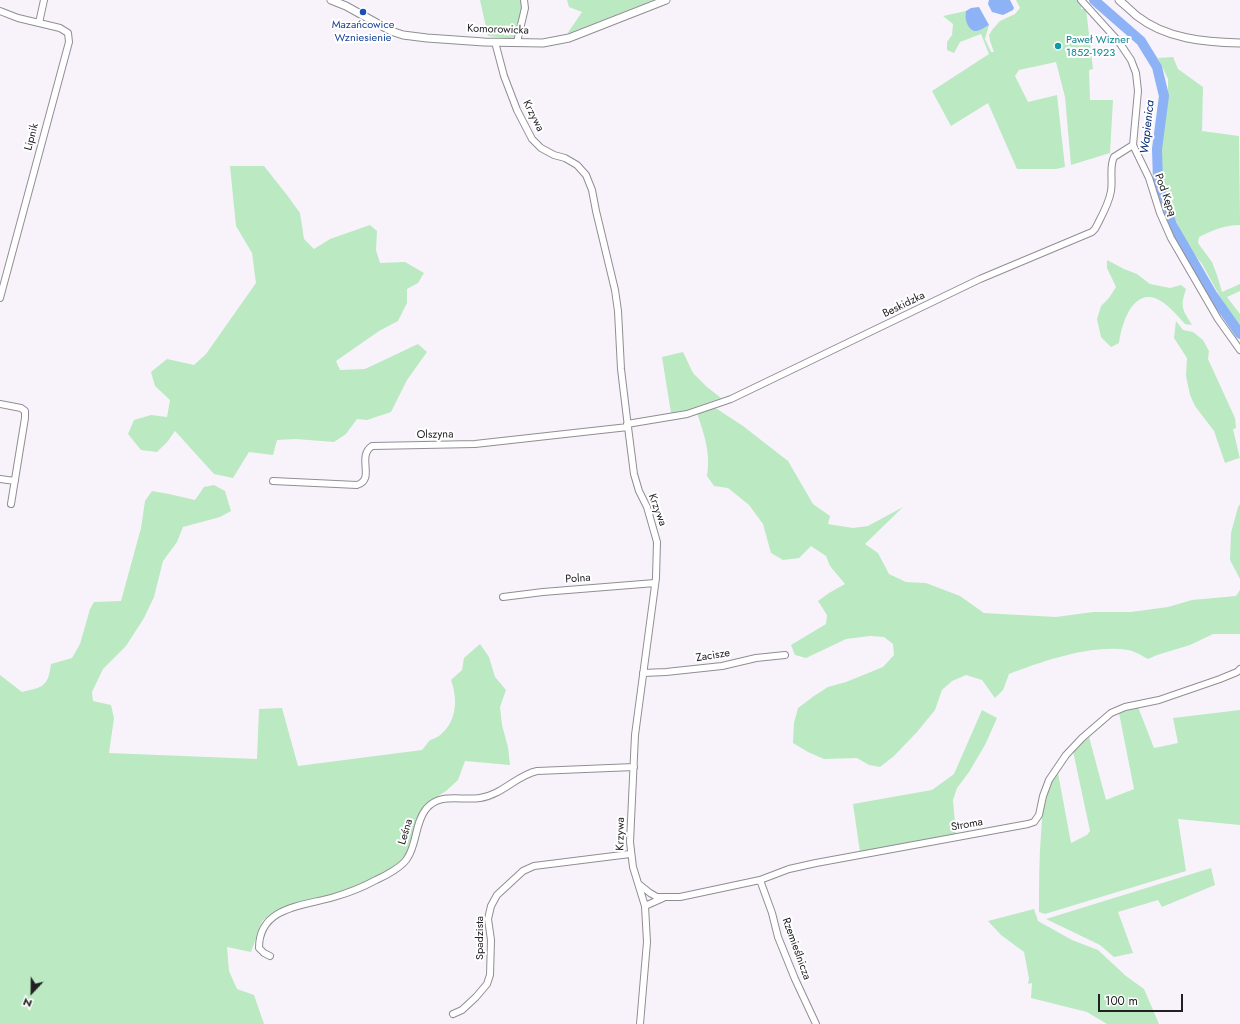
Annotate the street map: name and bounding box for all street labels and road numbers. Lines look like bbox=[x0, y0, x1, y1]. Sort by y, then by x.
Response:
street label: Komorowicka bbox=[467, 22, 529, 38]
street label: Krzywa bbox=[520, 98, 546, 134]
street label: Lipnik bbox=[22, 122, 42, 152]
street label: Pod Kępą bbox=[1151, 172, 1179, 218]
street label: Beskidzka bbox=[881, 289, 927, 321]
street label: Olszyna bbox=[416, 428, 454, 442]
street label: Krzywa bbox=[645, 492, 669, 528]
street label: Polna bbox=[565, 572, 591, 586]
street label: Zacisze bbox=[695, 647, 731, 665]
street label: Stroma bbox=[950, 816, 984, 834]
street label: Krzywa bbox=[614, 817, 628, 851]
street label: Leśna bbox=[396, 818, 416, 846]
street label: Spadzista bbox=[473, 916, 487, 960]
street label: Rzemieślnicza bbox=[779, 916, 813, 982]

